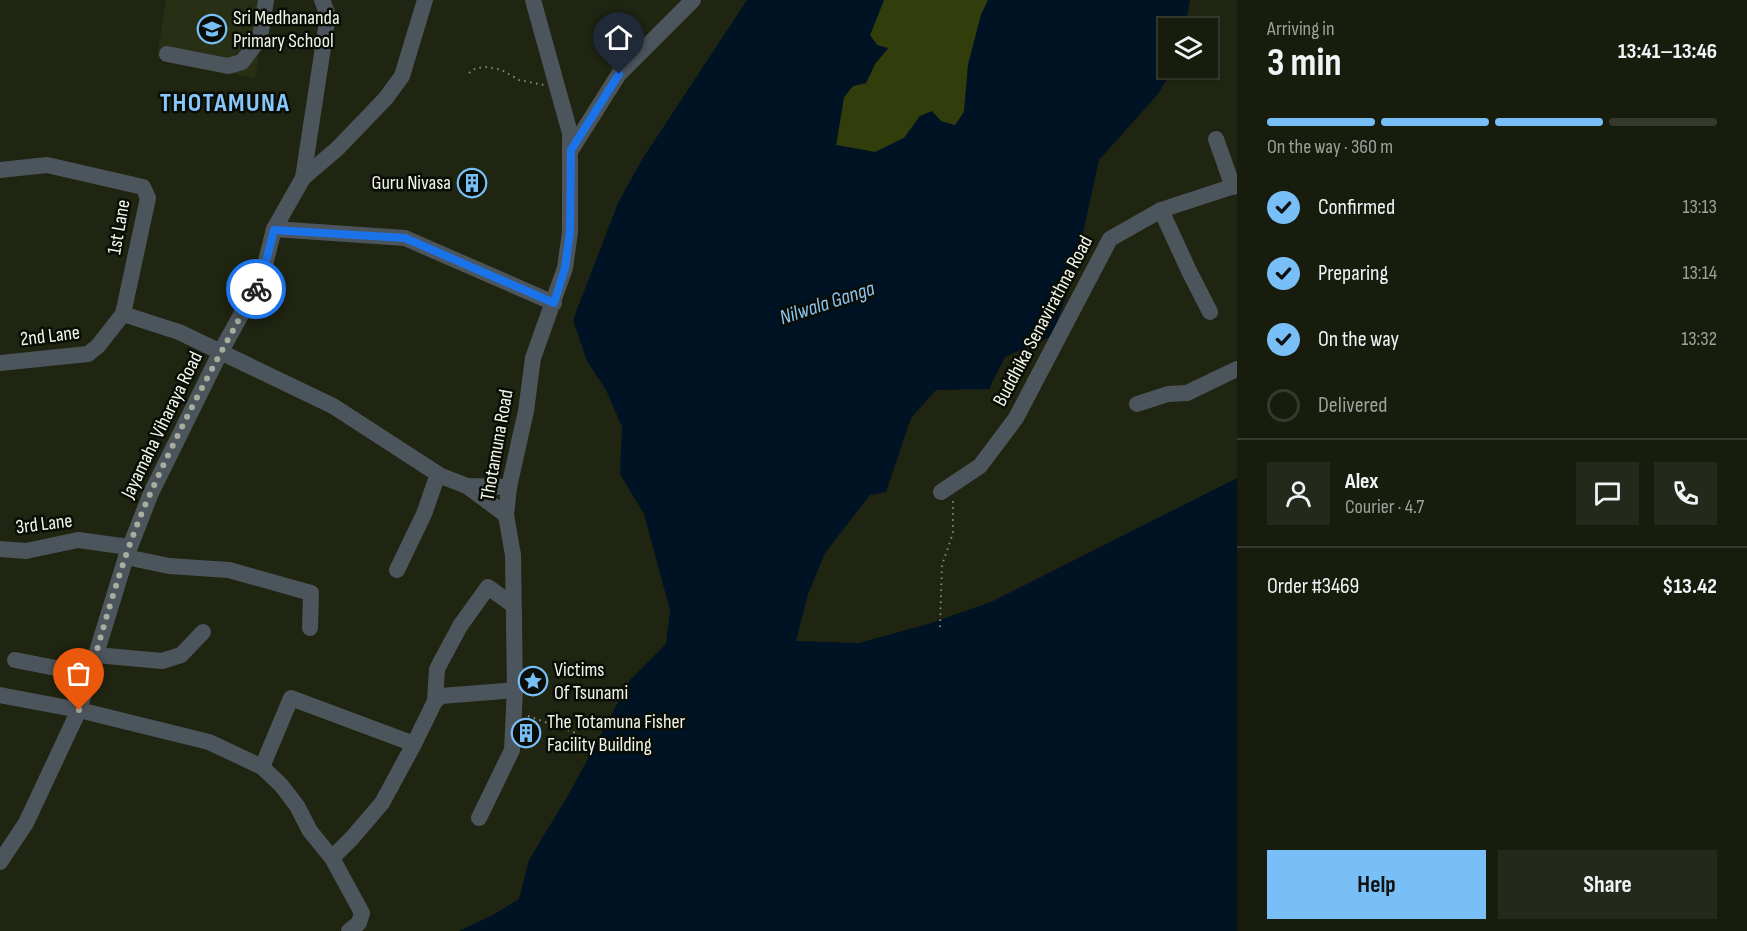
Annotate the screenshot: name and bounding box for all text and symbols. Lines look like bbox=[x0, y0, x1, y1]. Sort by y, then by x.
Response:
place label: Sri Medhananda Primary School bbox=[233, 6, 340, 53]
pin bbox=[593, 12, 644, 74]
school or university icon: Sri Medhananda Primary School bbox=[196, 13, 228, 45]
text: Arriving in bbox=[1267, 17, 1335, 41]
map controls bbox=[1158, 18, 1218, 78]
button: layers bbox=[1158, 18, 1218, 78]
icon: home bbox=[602, 21, 635, 54]
text: 13:41–13:46 bbox=[1618, 38, 1717, 65]
text: 3 min bbox=[1267, 40, 1342, 87]
district label: THOTAMUNA bbox=[160, 88, 290, 119]
text: On the way · 360 m bbox=[1267, 135, 1393, 159]
building icon: Guru Nivasa bbox=[456, 167, 488, 199]
place label: Guru Nivasa bbox=[371, 171, 451, 195]
icon: check bbox=[1267, 191, 1300, 224]
text: Confirmed bbox=[1318, 194, 1395, 221]
text: 13:13 bbox=[1682, 195, 1717, 219]
street label: 1st Lane bbox=[102, 198, 136, 256]
street label: Buddhika Senavirathna Road bbox=[988, 232, 1098, 410]
icon: check bbox=[1267, 257, 1300, 290]
courier bbox=[226, 259, 286, 319]
text: Preparing bbox=[1318, 260, 1388, 287]
text: 13:14 bbox=[1682, 261, 1717, 285]
icon: bike bbox=[240, 273, 273, 306]
water label: Nilwala Ganga bbox=[776, 276, 878, 330]
street label: 2nd Lane bbox=[19, 320, 81, 352]
icon: check bbox=[1267, 323, 1300, 356]
text: On the way bbox=[1318, 326, 1399, 353]
text: 13:32 bbox=[1681, 327, 1717, 351]
street label: Jayamaha Viharaya Road bbox=[116, 348, 208, 503]
street label: Thotamuna Road bbox=[475, 388, 519, 502]
text: Delivered bbox=[1318, 392, 1387, 419]
button: person bbox=[1267, 462, 1330, 525]
button: chat bbox=[1576, 462, 1639, 525]
button: phone bbox=[1654, 462, 1717, 525]
text: Alex bbox=[1345, 468, 1378, 495]
text: Courier · 4.7 bbox=[1345, 495, 1424, 519]
street label: 3rd Lane bbox=[14, 509, 74, 539]
text: Order #3469 bbox=[1267, 573, 1359, 600]
text: $13.42 bbox=[1662, 573, 1717, 600]
pin bbox=[53, 648, 104, 710]
icon: bag bbox=[62, 657, 95, 690]
place label: Victims Of Tsunami bbox=[554, 658, 628, 705]
place icon: Victims Of Tsunami bbox=[517, 665, 549, 697]
place label: The Totamuna Fisher Facility Building bbox=[547, 710, 686, 757]
building icon: The Totamuna Fisher Facility Building bbox=[510, 717, 542, 749]
button: Help bbox=[1267, 850, 1486, 919]
button: Share bbox=[1498, 850, 1717, 919]

